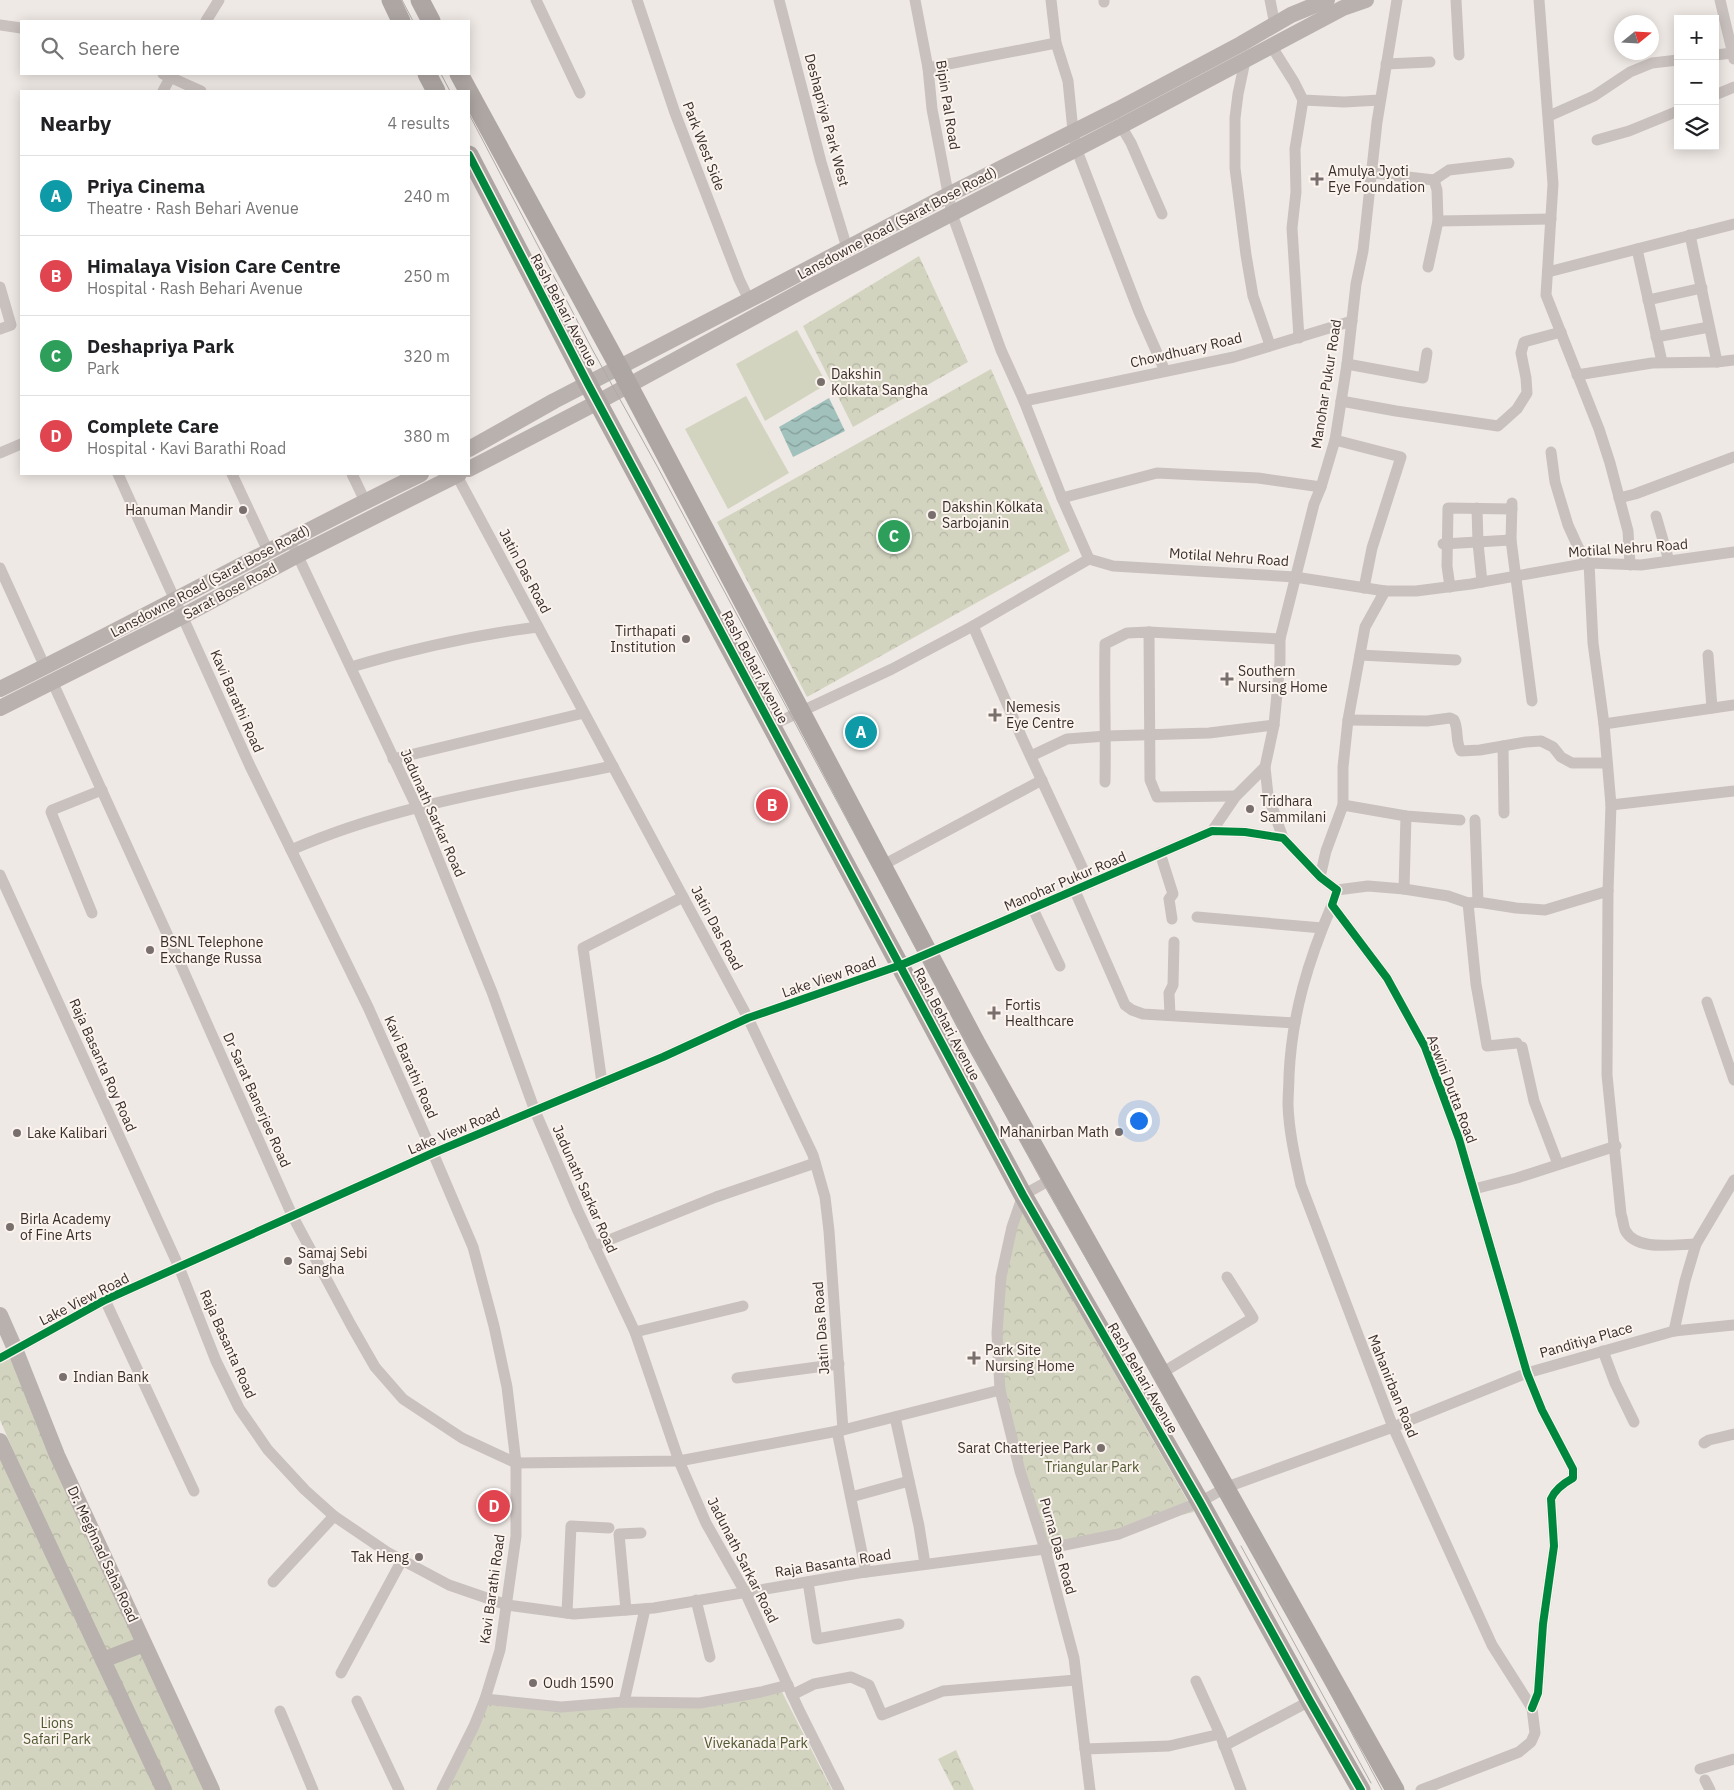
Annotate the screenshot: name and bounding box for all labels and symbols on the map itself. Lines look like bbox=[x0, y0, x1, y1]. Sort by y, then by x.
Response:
north arrow bbox=[1614, 15, 1659, 60]
street label: Deshapriya Park West bbox=[801, 52, 853, 189]
street label: Bipin Pal Road bbox=[932, 59, 964, 151]
street label: Park West Side bbox=[679, 99, 729, 193]
place label: Amulya Jyoti Eye Foundation bbox=[1328, 162, 1425, 196]
street label: Lansdowne Road (Sarat Bose Road) bbox=[794, 163, 1000, 283]
marker: Amulya Jyoti Eye Foundation bbox=[1310, 172, 1324, 186]
street label: Rash Behari Avenue bbox=[527, 250, 602, 370]
street label: Manohar Pukur Road bbox=[1307, 318, 1345, 450]
street label: Chowdhuary Road bbox=[1128, 328, 1244, 372]
place label: Dakshin Kolkata Sangha bbox=[831, 365, 929, 399]
marker: Dakshin Kolkata Sangha bbox=[815, 376, 827, 388]
place label: Dakshin Kolkata Sarbojanin bbox=[942, 498, 1044, 532]
place label: Hanuman Mandir bbox=[125, 501, 233, 519]
marker: Hanuman Mandir bbox=[237, 504, 249, 516]
marker: Dakshin Kolkata Sarbojanin bbox=[926, 509, 938, 521]
pin: C bbox=[878, 517, 910, 555]
street label: Lansdowne Road (Sarat Bose Road) bbox=[108, 521, 312, 641]
street label: Jatin Das Road bbox=[495, 526, 555, 616]
street label: Motilal Nehru Road bbox=[1567, 535, 1689, 561]
street label: Motilal Nehru Road bbox=[1168, 544, 1290, 570]
street label: Sarat Bose Road bbox=[180, 559, 280, 623]
street label: Rash Behari Avenue bbox=[718, 607, 793, 727]
place label: Tirthapati Institution bbox=[610, 622, 676, 656]
marker: Tirthapati Institution bbox=[680, 633, 692, 645]
street label: Kavi Barathi Road bbox=[206, 647, 268, 755]
place label: Southern Nursing Home bbox=[1238, 662, 1328, 696]
marker: Southern Nursing Home bbox=[1220, 672, 1234, 686]
place label: Nemesis Eye Centre bbox=[1006, 698, 1074, 732]
marker: Nemesis Eye Centre bbox=[988, 708, 1002, 722]
pin: A bbox=[845, 713, 877, 751]
street label: Jadunath Sarkar Road bbox=[397, 746, 469, 880]
pin: B bbox=[756, 786, 788, 824]
place label: Tridhara Sammilani bbox=[1260, 792, 1326, 826]
marker: Tridhara Sammilani bbox=[1244, 803, 1256, 815]
street label: Manohar Pukur Road bbox=[1001, 847, 1129, 915]
street label: Jatin Das Road bbox=[687, 883, 747, 973]
place label: BSNL Telephone Exchange Russa bbox=[160, 933, 264, 967]
marker: BSNL Telephone Exchange Russa bbox=[144, 944, 156, 956]
street label: Lake View Road bbox=[780, 952, 878, 1002]
street label: Rash Behari Avenue bbox=[910, 964, 985, 1084]
street label: Raja Basanta Roy Road bbox=[65, 995, 141, 1135]
place label: Fortis Healthcare bbox=[1005, 996, 1074, 1030]
marker: Fortis Healthcare bbox=[987, 1006, 1001, 1020]
street label: Kavi Barathi Road bbox=[380, 1013, 442, 1121]
street label: Dr Sarat Banerjee Road bbox=[219, 1030, 295, 1170]
street label: Aswini Dutta Road bbox=[1423, 1032, 1481, 1146]
street label: Lake View Road bbox=[405, 1103, 503, 1159]
your location bbox=[1126, 1108, 1152, 1134]
street label: Jadunath Sarkar Road bbox=[549, 1122, 621, 1256]
place label: Mahanirban Math bbox=[1000, 1123, 1109, 1141]
place label: Lake Kalibari bbox=[27, 1124, 107, 1142]
marker: Mahanirban Math bbox=[1113, 1126, 1125, 1138]
marker: Lake Kalibari bbox=[11, 1127, 23, 1139]
place label: Birla Academy of Fine Arts bbox=[20, 1210, 111, 1244]
marker: Birla Academy of Fine Arts bbox=[4, 1221, 16, 1233]
place label: Samaj Sebi Sangha bbox=[298, 1244, 368, 1278]
marker: Samaj Sebi Sangha bbox=[282, 1255, 294, 1267]
street label: Lake View Road bbox=[36, 1269, 132, 1329]
street label: Jatin Das Road bbox=[809, 1281, 833, 1375]
street label: Raja Basanta Road bbox=[196, 1287, 260, 1401]
street label: Panditiya Place bbox=[1537, 1318, 1635, 1362]
street label: Rash Behari Avenue bbox=[1104, 1319, 1182, 1437]
street label: Mahanirban Road bbox=[1364, 1332, 1422, 1440]
place label: Park Site Nursing Home bbox=[985, 1341, 1075, 1375]
marker: Park Site Nursing Home bbox=[967, 1351, 981, 1365]
place label: Indian Bank bbox=[73, 1368, 149, 1386]
marker: Indian Bank bbox=[57, 1371, 69, 1383]
place label: Sarat Chatterjee Park bbox=[958, 1439, 1092, 1457]
marker: Sarat Chatterjee Park bbox=[1095, 1442, 1107, 1454]
park label: Triangular Park bbox=[1045, 1458, 1140, 1476]
street label: Dr. Meghnad Saha Road bbox=[64, 1483, 142, 1625]
pin: D bbox=[478, 1487, 510, 1525]
street label: Jadunath Sarkar Road bbox=[704, 1494, 782, 1626]
street label: Purna Das Road bbox=[1036, 1496, 1080, 1596]
street label: Kavi Barathi Road bbox=[475, 1533, 509, 1645]
street label: Raja Basanta Road bbox=[774, 1545, 892, 1581]
place label: Tak Heng bbox=[351, 1548, 410, 1566]
marker: Tak Heng bbox=[413, 1551, 425, 1563]
place label: Oudh 1590 bbox=[543, 1674, 614, 1692]
marker: Oudh 1590 bbox=[527, 1677, 539, 1689]
park label: Lions Safari Park bbox=[23, 1714, 92, 1748]
park label: Vivekanada Park bbox=[704, 1734, 809, 1752]

